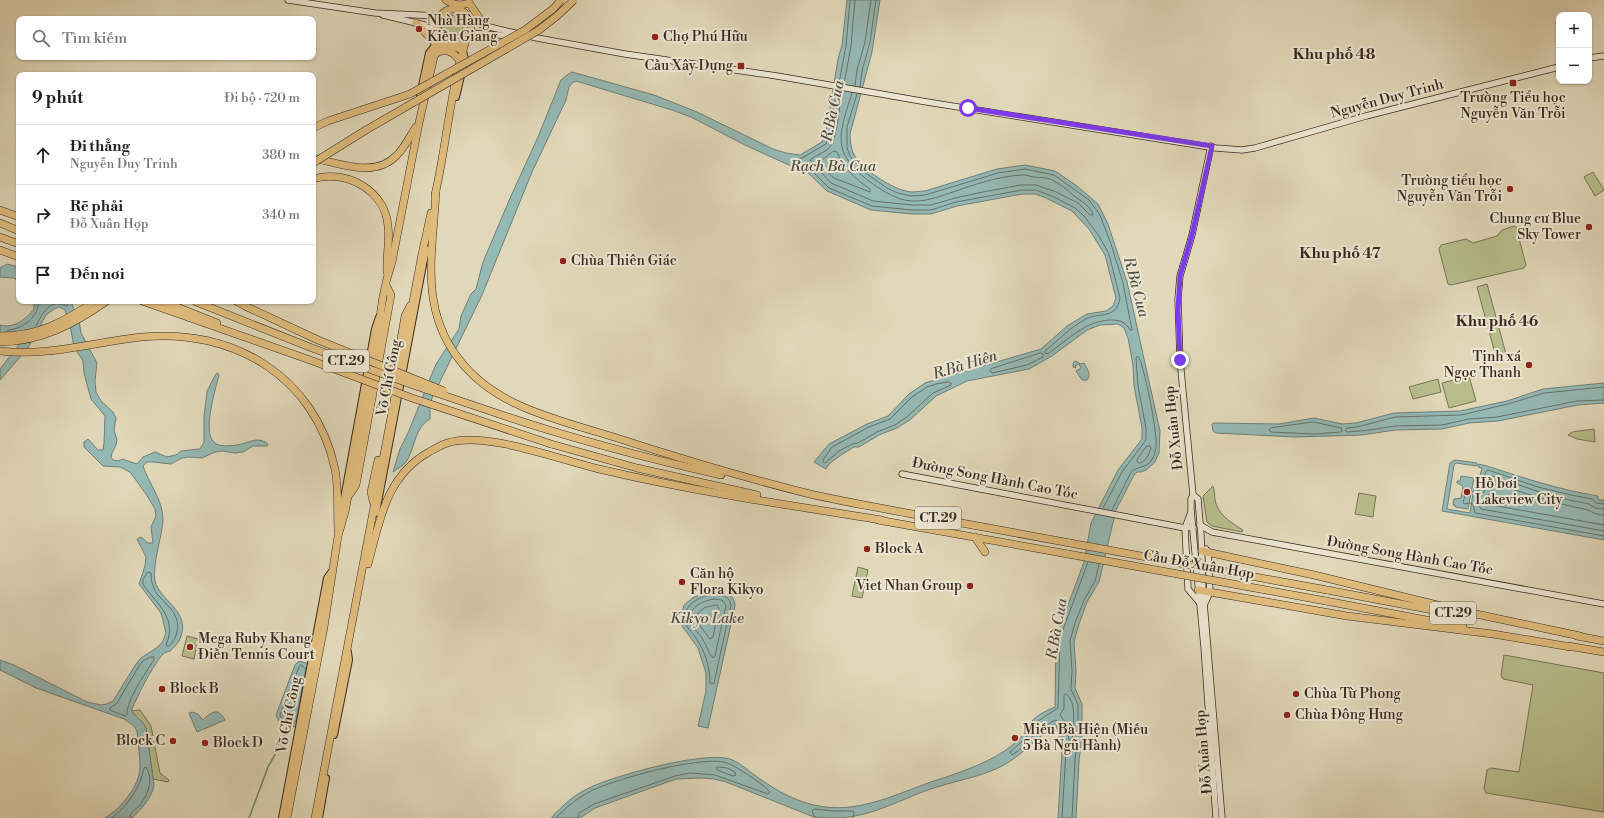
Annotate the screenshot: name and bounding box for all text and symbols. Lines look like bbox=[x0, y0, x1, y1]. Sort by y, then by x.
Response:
place label: Nhà Hàng Kiều Giang bbox=[427, 12, 498, 46]
map controls bbox=[1556, 12, 1592, 84]
button: + bbox=[1556, 12, 1592, 48]
search box bbox=[16, 16, 316, 60]
marker: Nhà Hàng Kiều Giang bbox=[414, 24, 424, 34]
icon: search bbox=[30, 27, 52, 49]
place label: Chợ Phú Hữu bbox=[663, 28, 748, 46]
text: Tìm kiếm bbox=[62, 29, 127, 48]
marker: Chợ Phú Hữu bbox=[650, 32, 660, 42]
district label: Khu phố 48 bbox=[1293, 45, 1376, 64]
button: − bbox=[1556, 48, 1592, 84]
place label: Cầu Xây Dựng bbox=[644, 57, 734, 75]
marker: Cầu Xây Dựng bbox=[736, 61, 746, 71]
street label: Nguyễn Duy Trinh bbox=[1329, 75, 1446, 123]
water label: R.Bà Cua bbox=[817, 78, 849, 144]
marker: Trường Tiểu học Nguyễn Văn Trỗi bbox=[1508, 78, 1518, 88]
text: 9 phút bbox=[32, 87, 83, 109]
place label: Trường Tiểu học Nguyễn Văn Trỗi bbox=[1460, 89, 1566, 123]
text: Đi bộ · 720 m bbox=[224, 90, 300, 106]
route start bbox=[959, 99, 977, 117]
text: Đi thẳng bbox=[70, 137, 130, 156]
icon: ahead bbox=[32, 144, 54, 166]
text: 380 m bbox=[262, 147, 300, 163]
text: Nguyễn Duy Trinh bbox=[70, 156, 178, 172]
water label: Rạch Bà Cua bbox=[789, 157, 877, 176]
place label: Trường tiểu học Nguyễn Văn Trỗi bbox=[1397, 172, 1502, 206]
marker: Trường tiểu học Nguyễn Văn Trỗi bbox=[1505, 184, 1515, 194]
text: Rẽ phải bbox=[70, 197, 123, 216]
icon: right bbox=[32, 204, 54, 226]
text: 340 m bbox=[262, 207, 300, 223]
place label: Chung cư Blue Sky Tower bbox=[1490, 210, 1581, 244]
text: Đỗ Xuân Hợp bbox=[70, 216, 149, 232]
marker: Chung cư Blue Sky Tower bbox=[1584, 222, 1594, 232]
district label: Khu phố 47 bbox=[1299, 244, 1381, 263]
place label: Chùa Thiên Giác bbox=[571, 252, 677, 270]
water label: R.Bà Cua bbox=[1119, 254, 1153, 320]
marker: Chùa Thiên Giác bbox=[558, 256, 568, 266]
icon: arrive bbox=[32, 264, 54, 286]
text: Đến nơi bbox=[70, 265, 124, 284]
district label: Khu phố 46 bbox=[1456, 312, 1539, 331]
street label: Võ Chí Công bbox=[373, 337, 405, 419]
water label: R.Bà Hiên bbox=[929, 346, 1000, 384]
place label: Tịnh xá Ngọc Thanh bbox=[1444, 348, 1522, 382]
road number: CT.29 bbox=[323, 350, 369, 372]
route end bbox=[1171, 351, 1189, 369]
marker: Tịnh xá Ngọc Thanh bbox=[1524, 360, 1534, 370]
street label: Đỗ Xuân Hợp bbox=[1161, 385, 1187, 471]
street label: Đường Song Hành Cao Tốc bbox=[911, 454, 1079, 504]
place label: Hồ bơi Lakeview City bbox=[1475, 475, 1563, 509]
marker: Hồ bơi Lakeview City bbox=[1462, 487, 1472, 497]
road number: CT.29 bbox=[915, 507, 961, 529]
street label: Đường Song Hành Cao Tốc bbox=[1325, 533, 1495, 579]
place label: Block A bbox=[874, 540, 924, 558]
marker: Block A bbox=[862, 544, 872, 554]
street label: Cầu Đỗ Xuân Hợp bbox=[1142, 546, 1256, 584]
place label: Căn hộ Flora Kikyo bbox=[690, 565, 764, 599]
marker: Căn hộ Flora Kikyo bbox=[677, 577, 687, 587]
place label: Viet Nhan Group bbox=[855, 577, 962, 595]
marker: Viet Nhan Group bbox=[965, 581, 975, 591]
water label: R.Bà Cua bbox=[1042, 596, 1072, 662]
road number: CT.29 bbox=[1430, 602, 1476, 624]
water label: Kikyo Lake bbox=[670, 609, 744, 628]
place label: Mega Ruby Khang Điền Tennis Court bbox=[198, 630, 315, 664]
marker: Mega Ruby Khang Điền Tennis Court bbox=[185, 642, 195, 652]
street label: Võ Chí Công bbox=[273, 674, 305, 756]
place label: Block B bbox=[169, 680, 219, 698]
marker: Block B bbox=[157, 684, 167, 694]
place label: Chùa Từ Phong bbox=[1304, 685, 1402, 703]
marker: Chùa Từ Phong bbox=[1291, 689, 1301, 699]
place label: Chùa Đông Hưng bbox=[1295, 706, 1404, 724]
street label: Đỗ Xuân Hợp bbox=[1191, 709, 1217, 795]
marker: Chùa Đông Hưng bbox=[1282, 710, 1292, 720]
place label: Miếu Bà Hiện (Miếu 5 Bà Ngũ Hành) bbox=[1023, 721, 1148, 755]
place label: Block C bbox=[115, 732, 165, 750]
marker: Miếu Bà Hiện (Miếu 5 Bà Ngũ Hành) bbox=[1010, 733, 1020, 743]
place label: Block D bbox=[212, 734, 263, 752]
marker: Block C bbox=[168, 736, 178, 746]
marker: Block D bbox=[200, 738, 210, 748]

